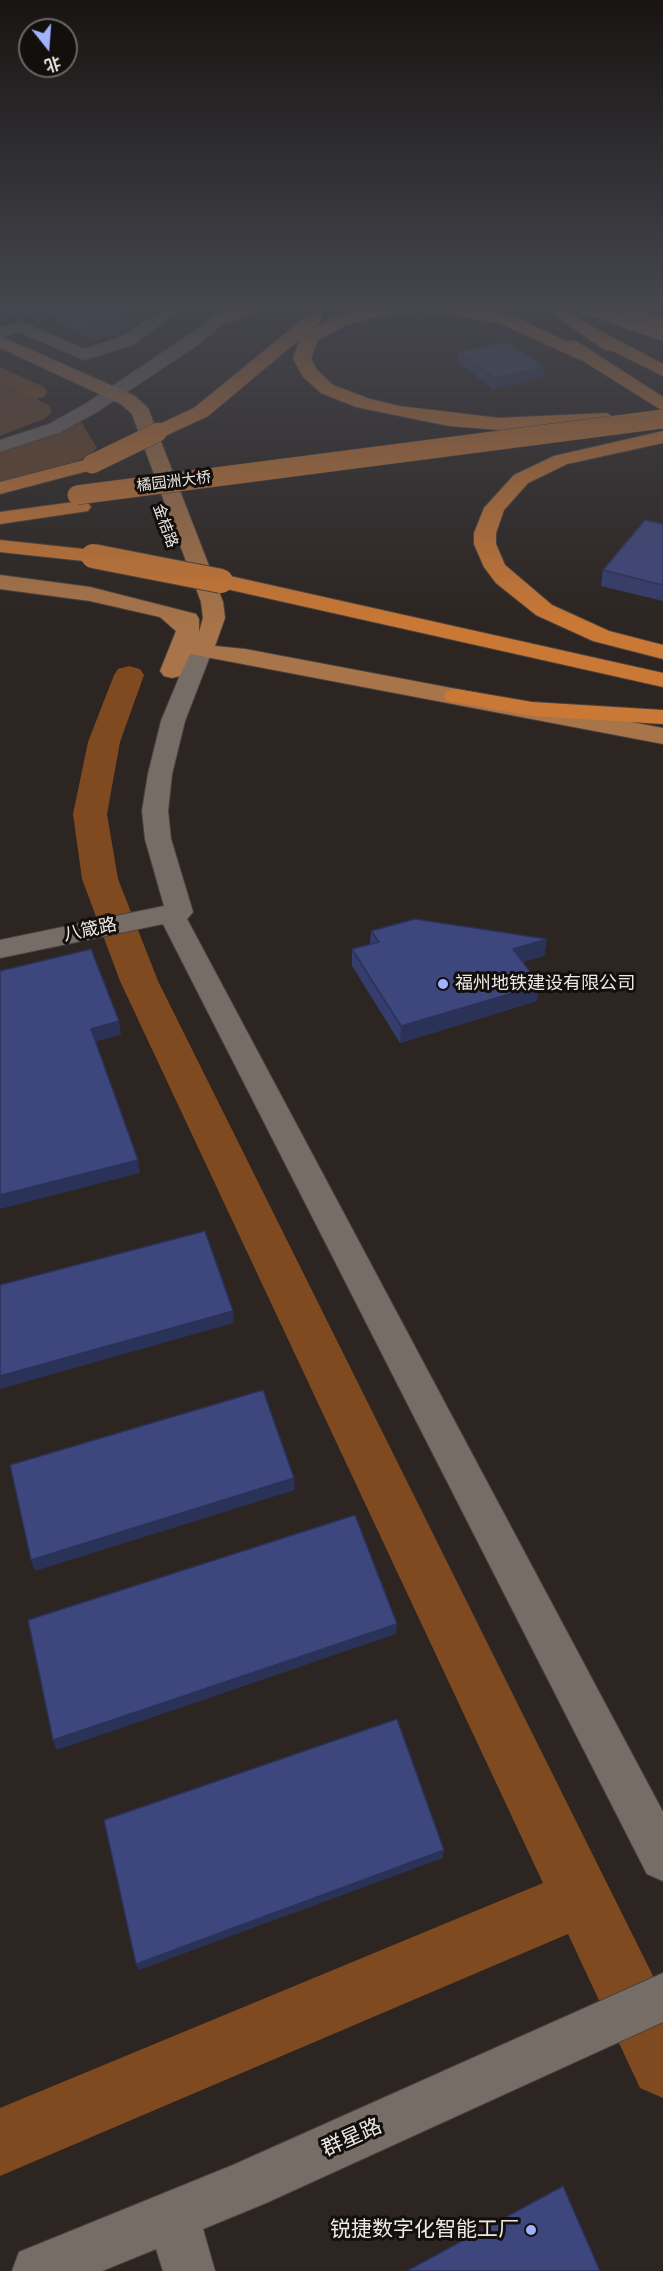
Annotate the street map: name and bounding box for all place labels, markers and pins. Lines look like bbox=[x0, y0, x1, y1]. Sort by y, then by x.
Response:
place label: 福州地铁建设有限公司 bbox=[455, 973, 635, 995]
marker: 福州地铁建设有限公司 bbox=[436, 977, 450, 991]
place label: 锐捷数字化智能工厂 bbox=[330, 2217, 519, 2243]
marker: 锐捷数字化智能工厂 bbox=[524, 2223, 538, 2237]

